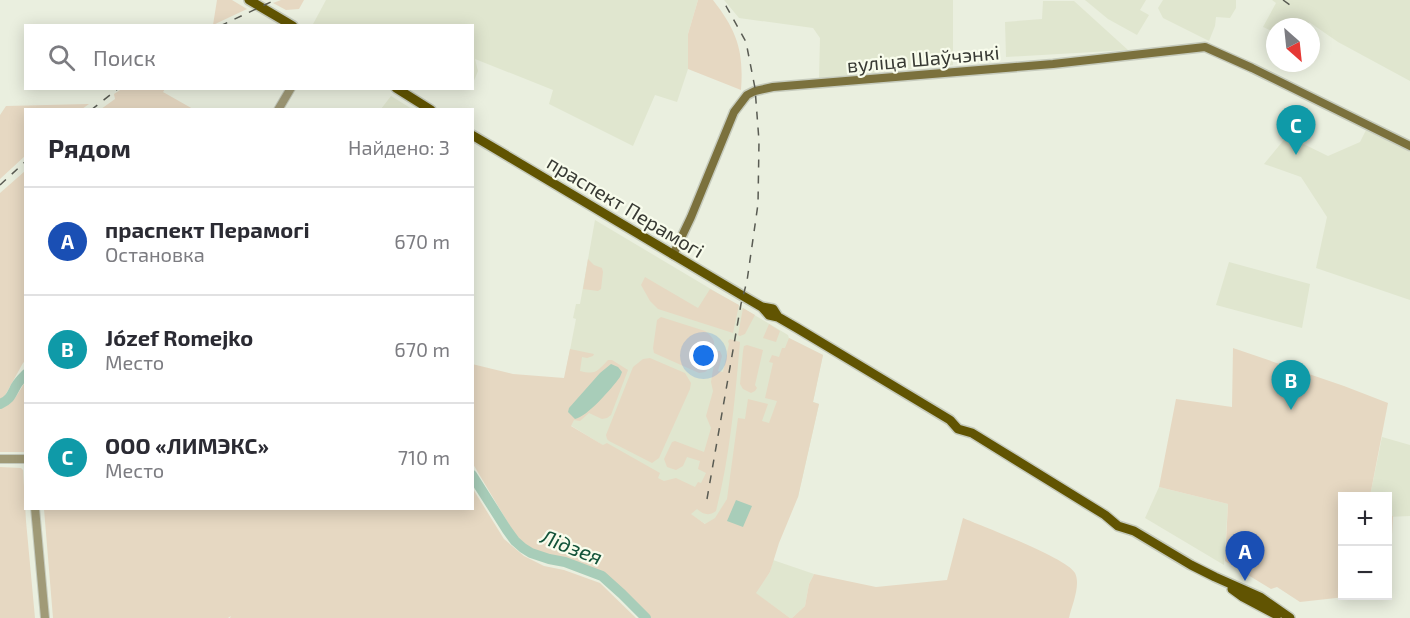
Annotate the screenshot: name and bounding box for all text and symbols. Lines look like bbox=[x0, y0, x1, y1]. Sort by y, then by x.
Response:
north arrow bbox=[1266, 18, 1320, 72]
search box bbox=[24, 24, 474, 90]
street label: вуліца Шаўчэнкі bbox=[846, 39, 1000, 78]
icon: search bbox=[45, 41, 78, 74]
text: Поиск bbox=[93, 44, 156, 70]
pin: C bbox=[1276, 106, 1316, 155]
text: Рядом bbox=[48, 132, 131, 163]
text: Найдено: 3 bbox=[348, 135, 450, 159]
street label: праспект Перамогі bbox=[543, 150, 709, 262]
text: праспект Перамогі bbox=[105, 216, 310, 242]
text: A bbox=[61, 229, 74, 253]
text: 670 m bbox=[394, 229, 450, 253]
text: Остановка bbox=[105, 242, 205, 266]
text: Józef Romejko bbox=[105, 324, 253, 350]
text: B bbox=[61, 337, 74, 361]
text: 670 m bbox=[394, 337, 450, 361]
your location bbox=[689, 341, 718, 370]
text: Место bbox=[105, 350, 164, 374]
pin: B bbox=[1272, 360, 1310, 410]
text: ООО «ЛИМЭКС» bbox=[105, 432, 269, 458]
text: C bbox=[62, 445, 73, 469]
text: 710 m bbox=[398, 445, 450, 469]
text: Место bbox=[105, 458, 164, 482]
map controls bbox=[1338, 492, 1392, 600]
button: + bbox=[1338, 492, 1392, 546]
water label: Лідзея bbox=[537, 523, 606, 569]
pin: A bbox=[1226, 532, 1264, 581]
button: − bbox=[1338, 546, 1392, 600]

